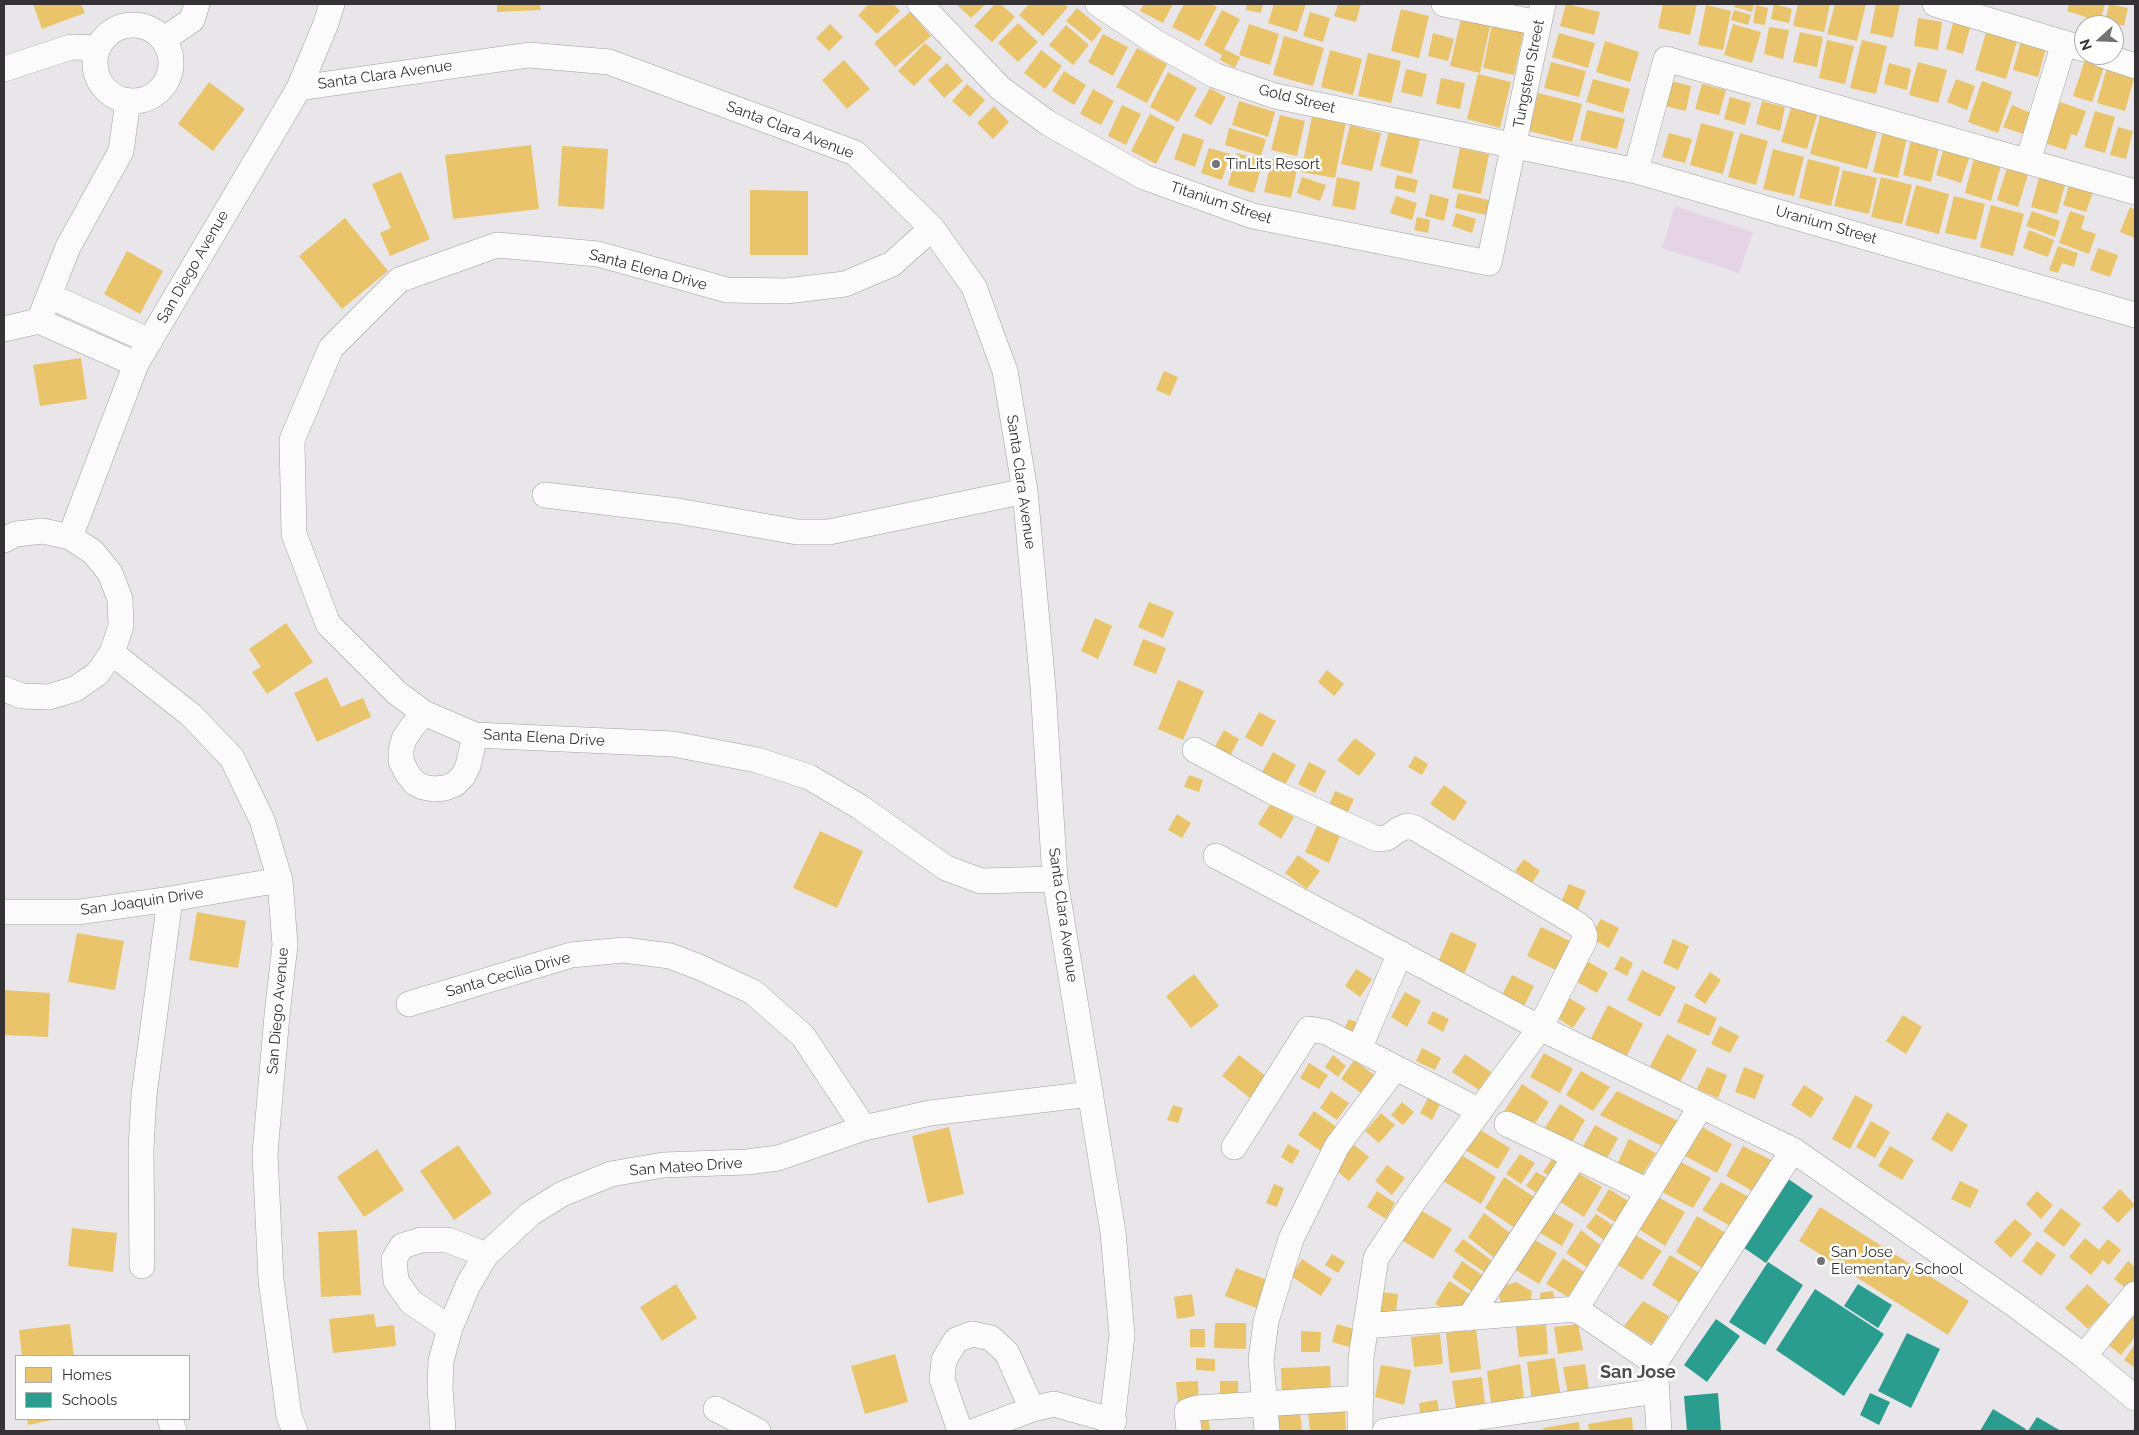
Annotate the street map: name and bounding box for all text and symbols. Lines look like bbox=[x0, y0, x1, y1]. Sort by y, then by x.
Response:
north arrow bbox=[2074, 15, 2124, 65]
street label: Tungsten Street bbox=[1510, 18, 1548, 130]
text: N bbox=[2076, 37, 2095, 53]
street label: Santa Clara Avenue bbox=[317, 57, 453, 93]
street label: Gold Street bbox=[1257, 81, 1337, 117]
street label: Santa Clara Avenue bbox=[724, 97, 856, 163]
place label: TinLits Resort bbox=[1226, 155, 1320, 173]
marker: TinLits Resort bbox=[1210, 158, 1222, 170]
street label: Titanium Street bbox=[1168, 178, 1274, 228]
street label: Uranium Street bbox=[1773, 202, 1879, 248]
street label: San Diego Avenue bbox=[153, 207, 233, 327]
street label: Santa Elena Drive bbox=[587, 246, 709, 294]
street label: Santa Clara Avenue bbox=[1003, 414, 1039, 550]
street label: Santa Elena Drive bbox=[483, 726, 605, 750]
street label: Santa Clara Avenue bbox=[1045, 847, 1081, 983]
street label: San Joaquin Drive bbox=[79, 884, 205, 920]
street label: San Diego Avenue bbox=[263, 947, 293, 1075]
street label: Santa Cecilia Drive bbox=[444, 949, 572, 1001]
street label: San Mateo Drive bbox=[629, 1154, 743, 1180]
place label: San Jose Elementary School bbox=[1831, 1243, 1963, 1278]
marker: San Jose Elementary School bbox=[1815, 1255, 1827, 1267]
legend bbox=[15, 1355, 190, 1420]
district label: San Jose bbox=[1600, 1362, 1676, 1384]
text: Homes bbox=[62, 1366, 112, 1384]
text: Schools bbox=[62, 1391, 117, 1409]

